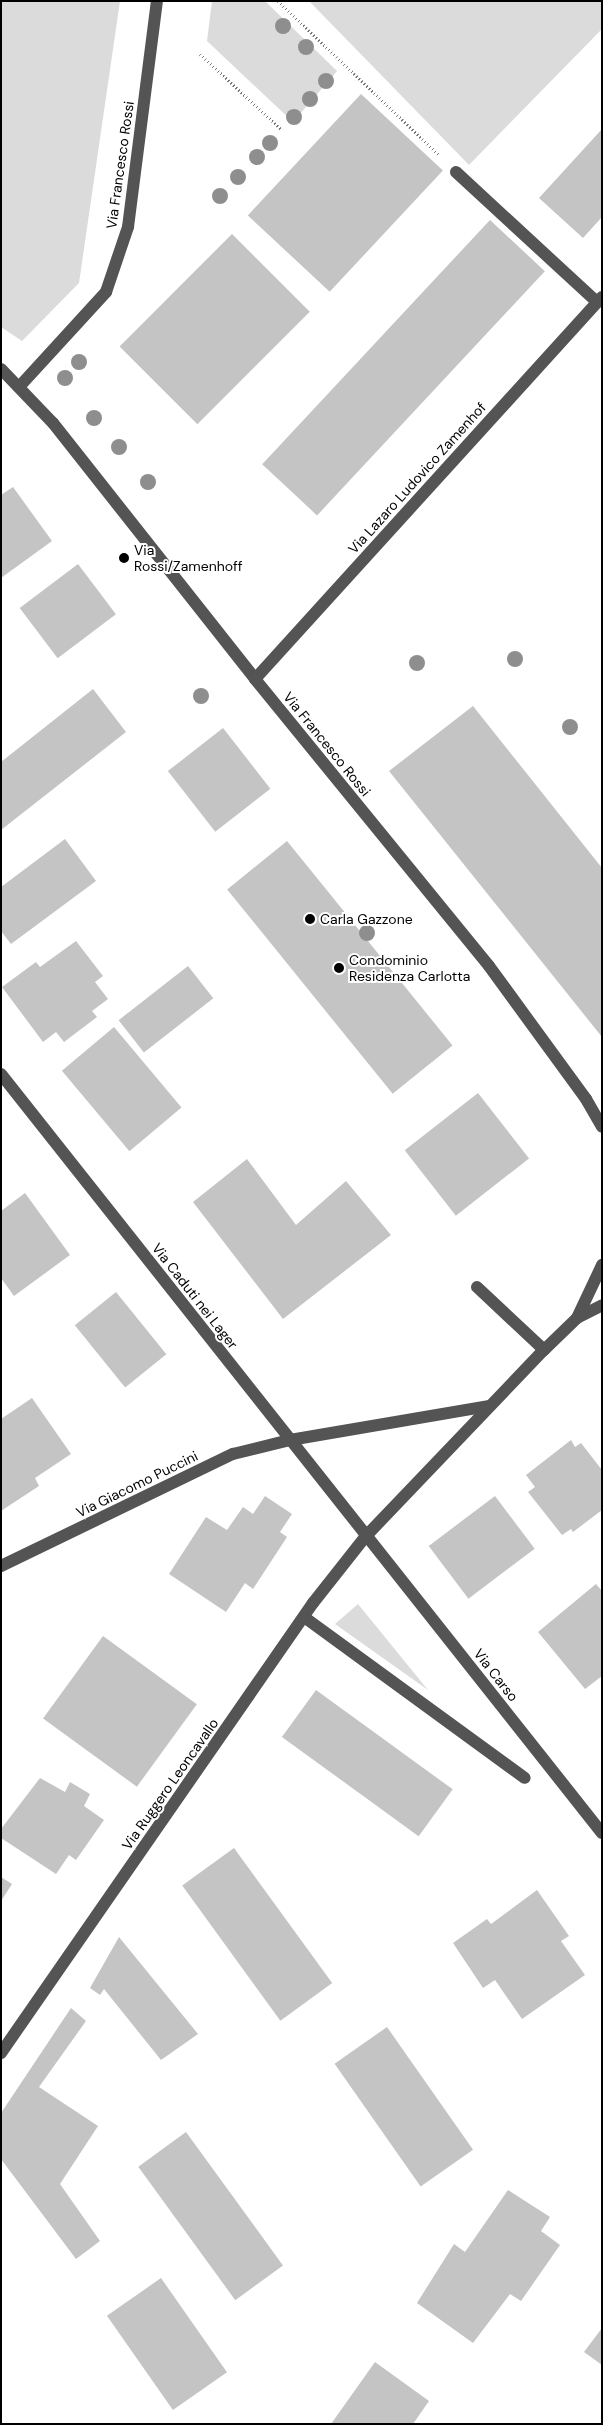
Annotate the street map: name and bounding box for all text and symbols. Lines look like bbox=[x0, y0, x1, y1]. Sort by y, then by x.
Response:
street label: Via Francesco Rossi bbox=[103, 100, 137, 230]
street label: Via Lazaro Ludovico Zamenhof bbox=[345, 399, 489, 557]
place label: Via Rossi/Zamenhoff bbox=[134, 542, 243, 574]
marker: Via Rossi/Zamenhoff bbox=[118, 552, 130, 564]
street label: Via Francesco Rossi bbox=[280, 689, 374, 799]
place label: Carla Gazzone bbox=[320, 911, 413, 927]
marker: Carla Gazzone bbox=[304, 913, 316, 925]
place label: Condominio Residenza Carlotta bbox=[349, 952, 470, 984]
marker: Condominio Residenza Carlotta bbox=[333, 962, 345, 974]
street label: Via Caduti nei Lager bbox=[148, 1240, 242, 1352]
street label: Via Giacomo Puccini bbox=[73, 1447, 201, 1521]
street label: Via Carso bbox=[470, 1645, 522, 1705]
street label: Via Ruggero Leoncavallo bbox=[118, 1715, 222, 1853]

